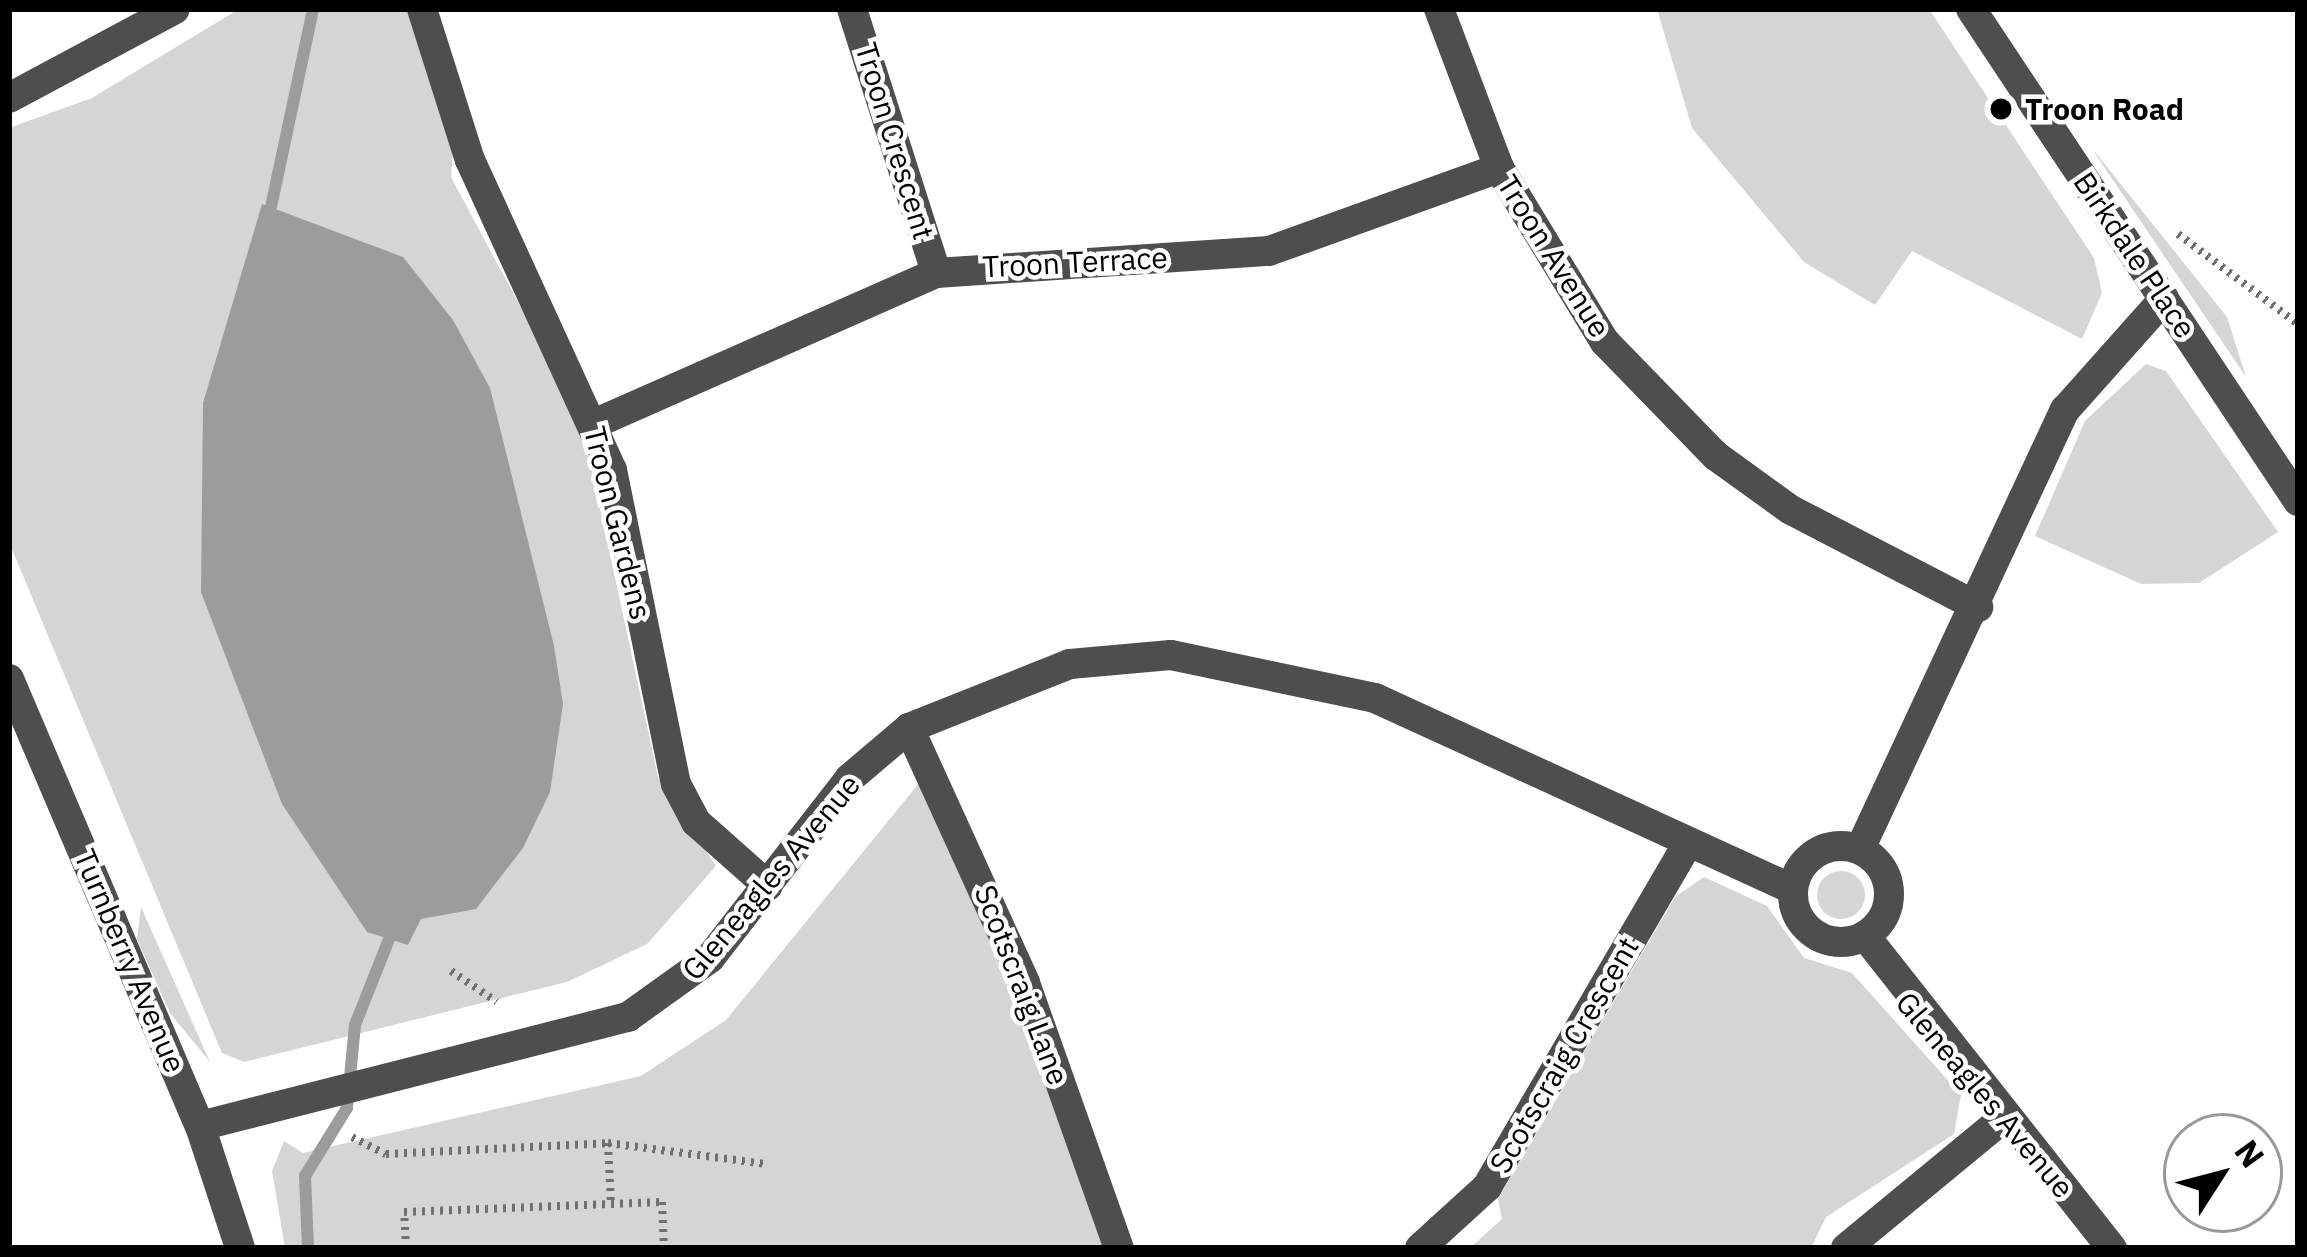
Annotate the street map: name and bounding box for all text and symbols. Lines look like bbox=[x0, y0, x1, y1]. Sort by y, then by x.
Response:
street label: Troon Crescent bbox=[848, 38, 942, 244]
place label: Troon Road bbox=[2025, 91, 2184, 127]
marker: Troon Road bbox=[1988, 96, 2014, 122]
street label: Birkdale Place bbox=[2066, 165, 2204, 345]
street label: Troon Avenue bbox=[1490, 168, 1618, 344]
street label: Troon Terrace bbox=[982, 239, 1168, 285]
street label: Troon Gardens bbox=[577, 423, 659, 623]
street label: Gleneagles Avenue bbox=[675, 767, 867, 987]
street label: Turnberry Avenue bbox=[67, 844, 193, 1078]
street label: Scotscraig Lane bbox=[967, 880, 1077, 1090]
street label: Scotscraig Crescent bbox=[1482, 931, 1646, 1179]
street label: Gleneagles Avenue bbox=[1889, 985, 2081, 1205]
north arrow bbox=[2163, 1113, 2283, 1233]
text: N bbox=[2226, 1131, 2275, 1176]

